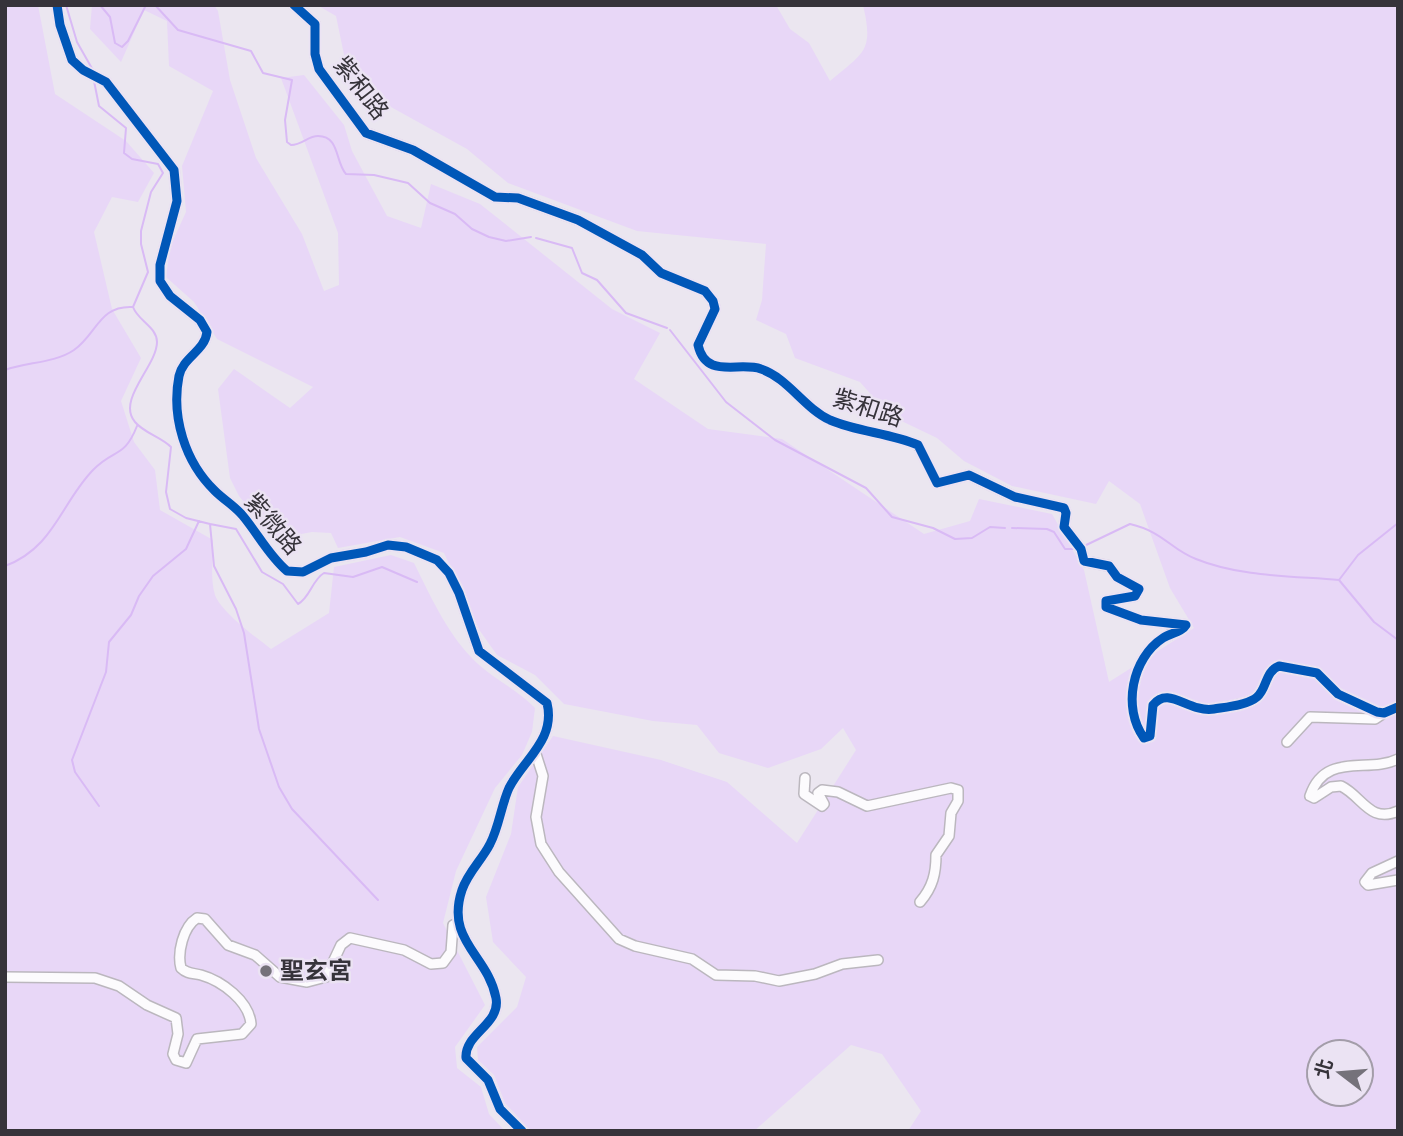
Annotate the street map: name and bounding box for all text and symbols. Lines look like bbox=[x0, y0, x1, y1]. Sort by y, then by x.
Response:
street label: 紫和路 bbox=[327, 50, 396, 126]
street label: 紫和路 bbox=[829, 382, 907, 433]
street label: 紫微路 bbox=[238, 486, 309, 561]
place label: 聖玄宮 bbox=[280, 955, 352, 986]
marker: 聖玄宮 bbox=[258, 963, 274, 979]
north arrow bbox=[1305, 1038, 1375, 1108]
text: 北 bbox=[1310, 1056, 1339, 1081]

